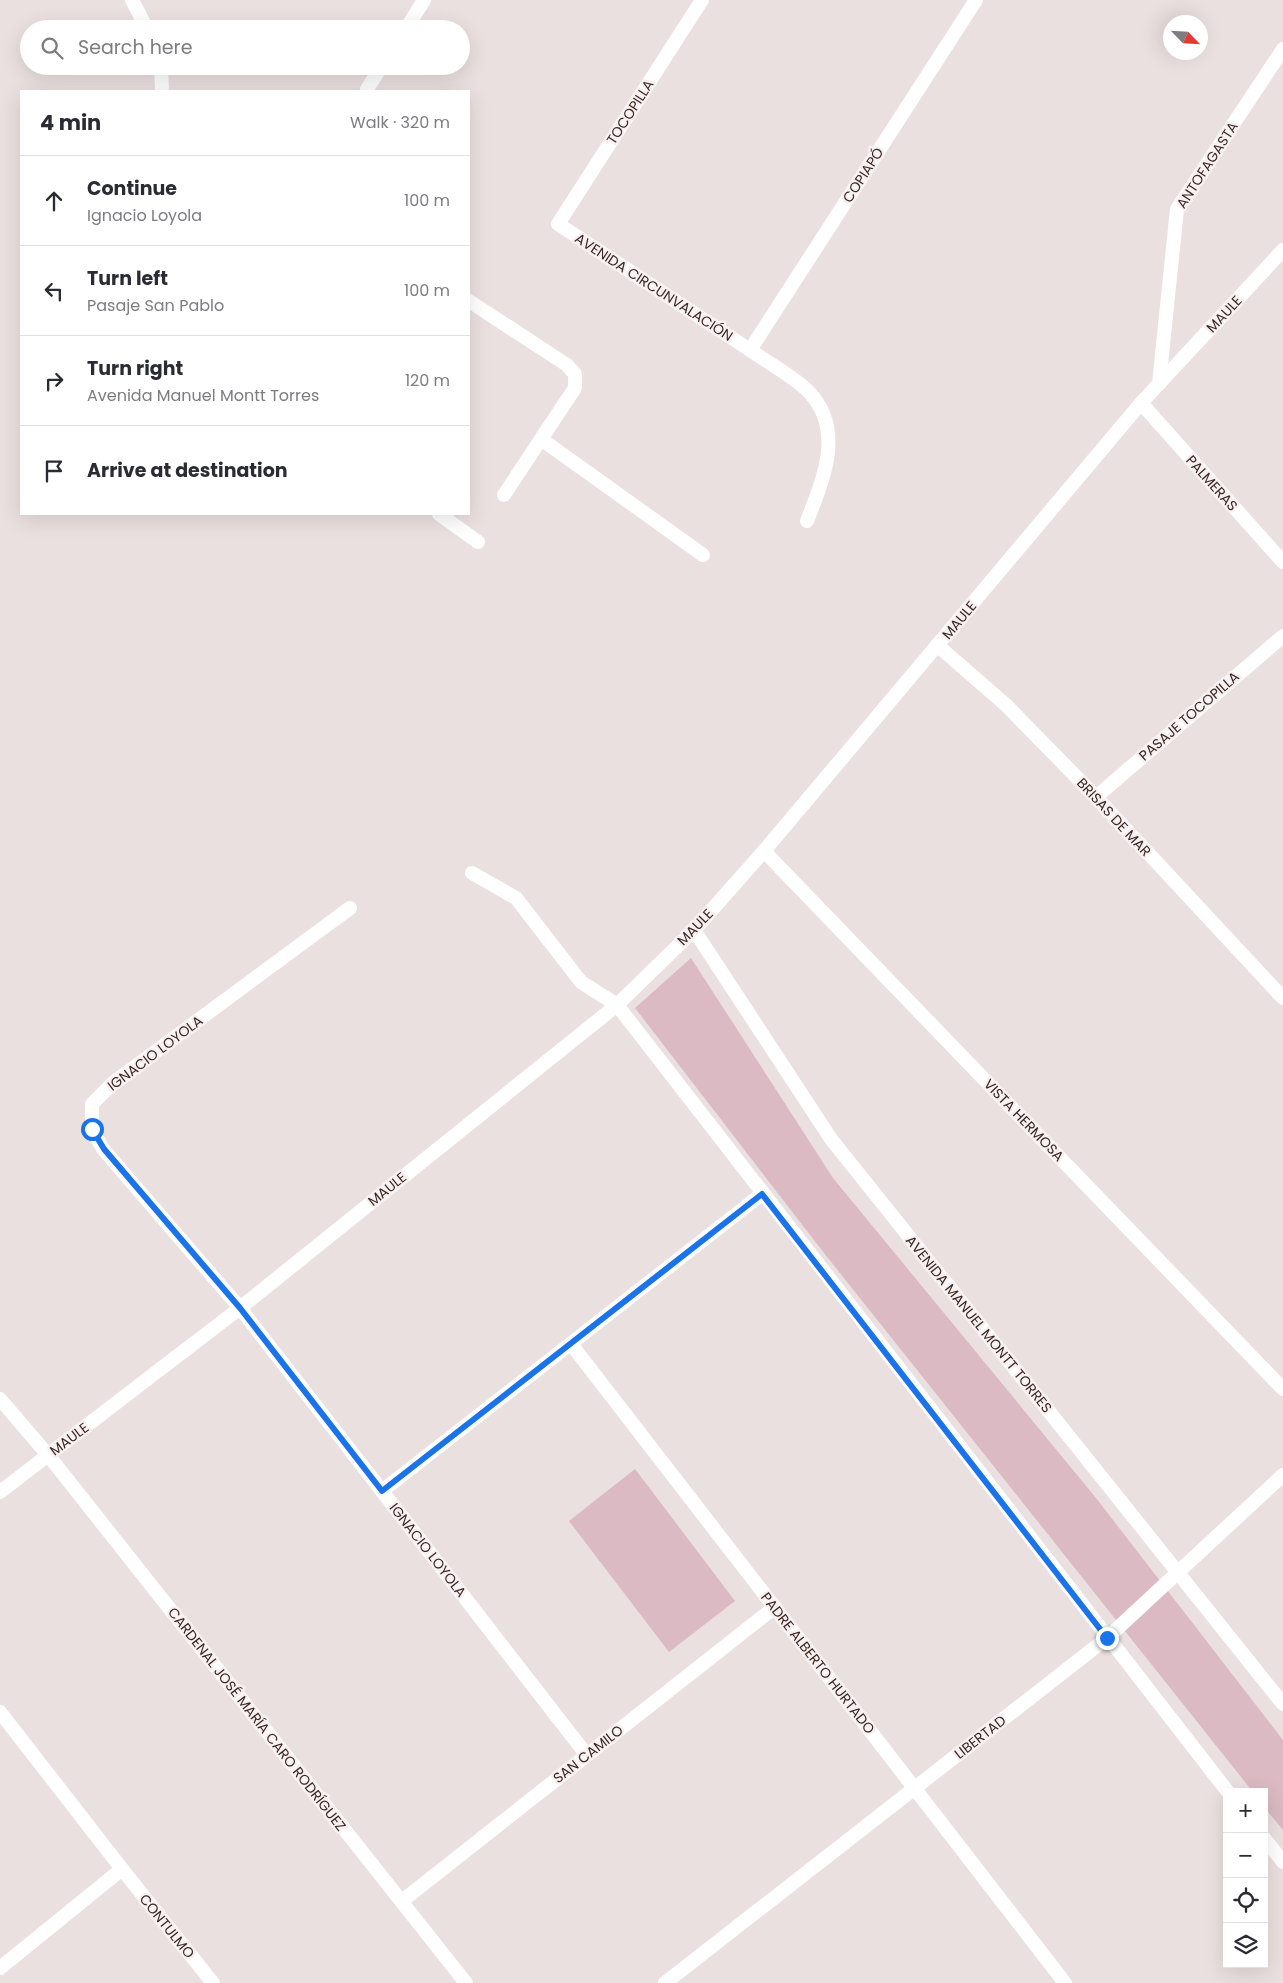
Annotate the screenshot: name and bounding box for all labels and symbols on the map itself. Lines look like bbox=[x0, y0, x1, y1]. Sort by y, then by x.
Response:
north arrow bbox=[1163, 15, 1208, 60]
street label: TOCOPILLA bbox=[602, 76, 658, 148]
street label: ANTOFAGASTA bbox=[1171, 118, 1243, 212]
street label: COPIAPÓ bbox=[838, 144, 888, 206]
street label: AVENIDA CIRCUNVALACIÓN bbox=[571, 228, 737, 346]
street label: MAULE bbox=[1202, 291, 1246, 337]
street label: PALMERAS bbox=[1181, 451, 1243, 515]
street label: MAULE bbox=[937, 597, 981, 643]
street label: PASAJE TOCOPILLA bbox=[1135, 667, 1243, 765]
street label: BRISAS DE MAR bbox=[1072, 773, 1156, 861]
street label: MAULE bbox=[672, 904, 718, 950]
street label: IGNACIO LOYOLA bbox=[103, 1011, 207, 1095]
street label: VISTA HERMOSA bbox=[979, 1074, 1069, 1166]
route start bbox=[81, 1118, 104, 1141]
street label: MAULE bbox=[364, 1167, 410, 1211]
street label: AVENIDA MANUEL MONTT TORRES bbox=[901, 1231, 1057, 1417]
street label: MAULE bbox=[45, 1418, 93, 1460]
street label: IGNACIO LOYOLA bbox=[385, 1499, 471, 1601]
street label: PADRE ALBERTO HURTADO bbox=[756, 1588, 880, 1738]
street label: CARDENAL JOSÉ MARÍA CARO RODRÍGUEZ bbox=[163, 1603, 351, 1835]
route end bbox=[1096, 1627, 1119, 1650]
street label: LIBERTAD bbox=[950, 1710, 1010, 1764]
street label: SAN CAMILO bbox=[549, 1720, 627, 1788]
street label: CONTULMO bbox=[135, 1889, 199, 1963]

